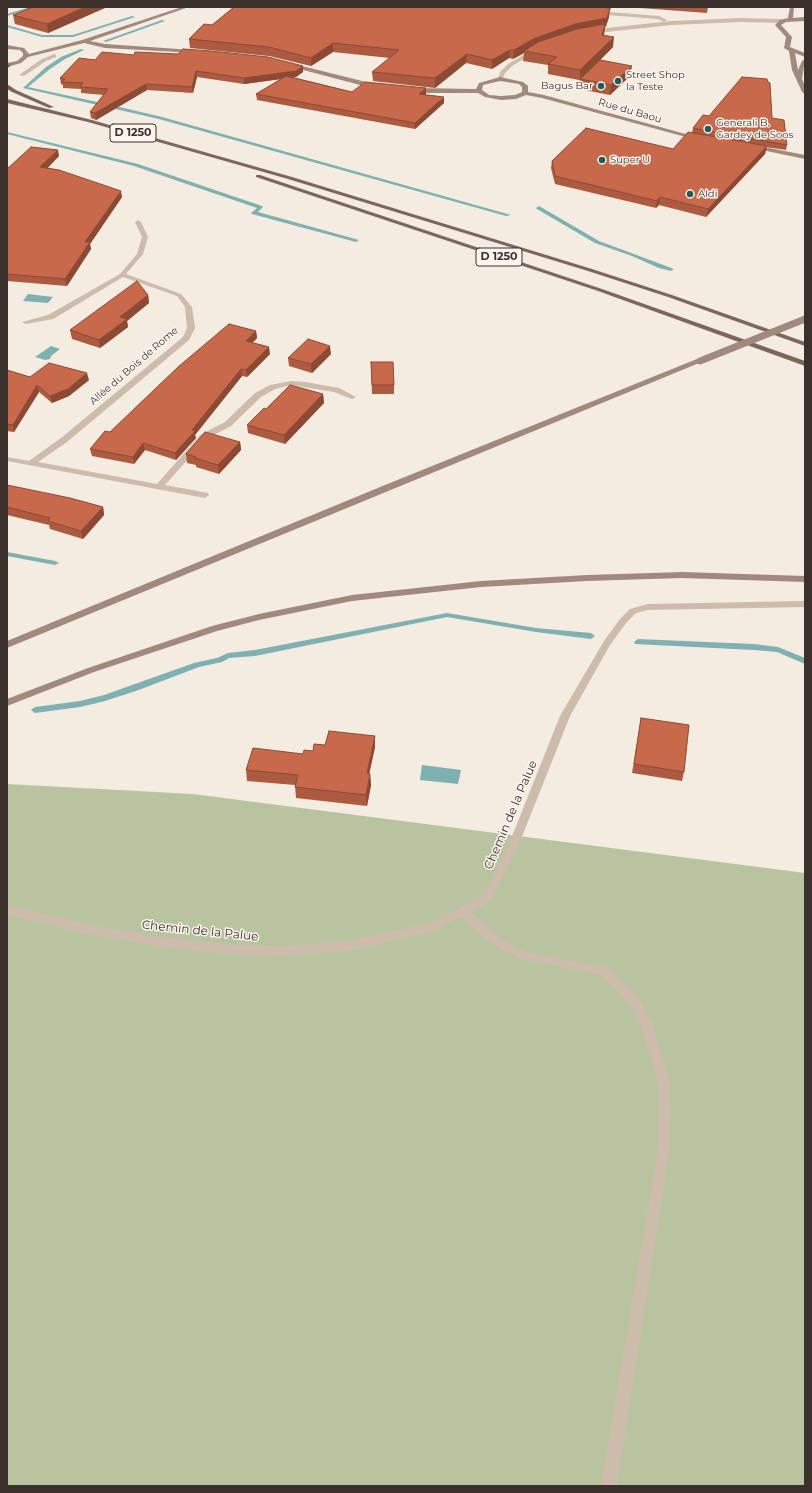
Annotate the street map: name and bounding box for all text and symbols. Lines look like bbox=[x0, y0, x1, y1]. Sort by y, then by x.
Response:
place label: Street Shop la Teste bbox=[626, 69, 685, 92]
marker: Street Shop la Teste bbox=[613, 76, 623, 86]
place label: Bagus Bar bbox=[541, 80, 593, 92]
marker: Bagus Bar bbox=[596, 81, 606, 91]
street label: Rue du Baou bbox=[597, 96, 663, 126]
place label: Generali B. Gardey de Soos bbox=[716, 117, 793, 140]
road number: D 1250 bbox=[110, 124, 156, 142]
marker: Generali B. Gardey de Soos bbox=[703, 124, 713, 134]
place label: Super U bbox=[610, 154, 650, 166]
marker: Super U bbox=[597, 155, 607, 165]
place label: Aldi bbox=[698, 188, 717, 200]
marker: Aldi bbox=[685, 189, 695, 199]
road number: D 1250 bbox=[476, 248, 522, 266]
street label: Allée du Bois de Rome bbox=[87, 324, 181, 408]
street label: Chemin de la Palue bbox=[481, 758, 541, 872]
street label: Chemin de la Palue bbox=[141, 918, 259, 944]

